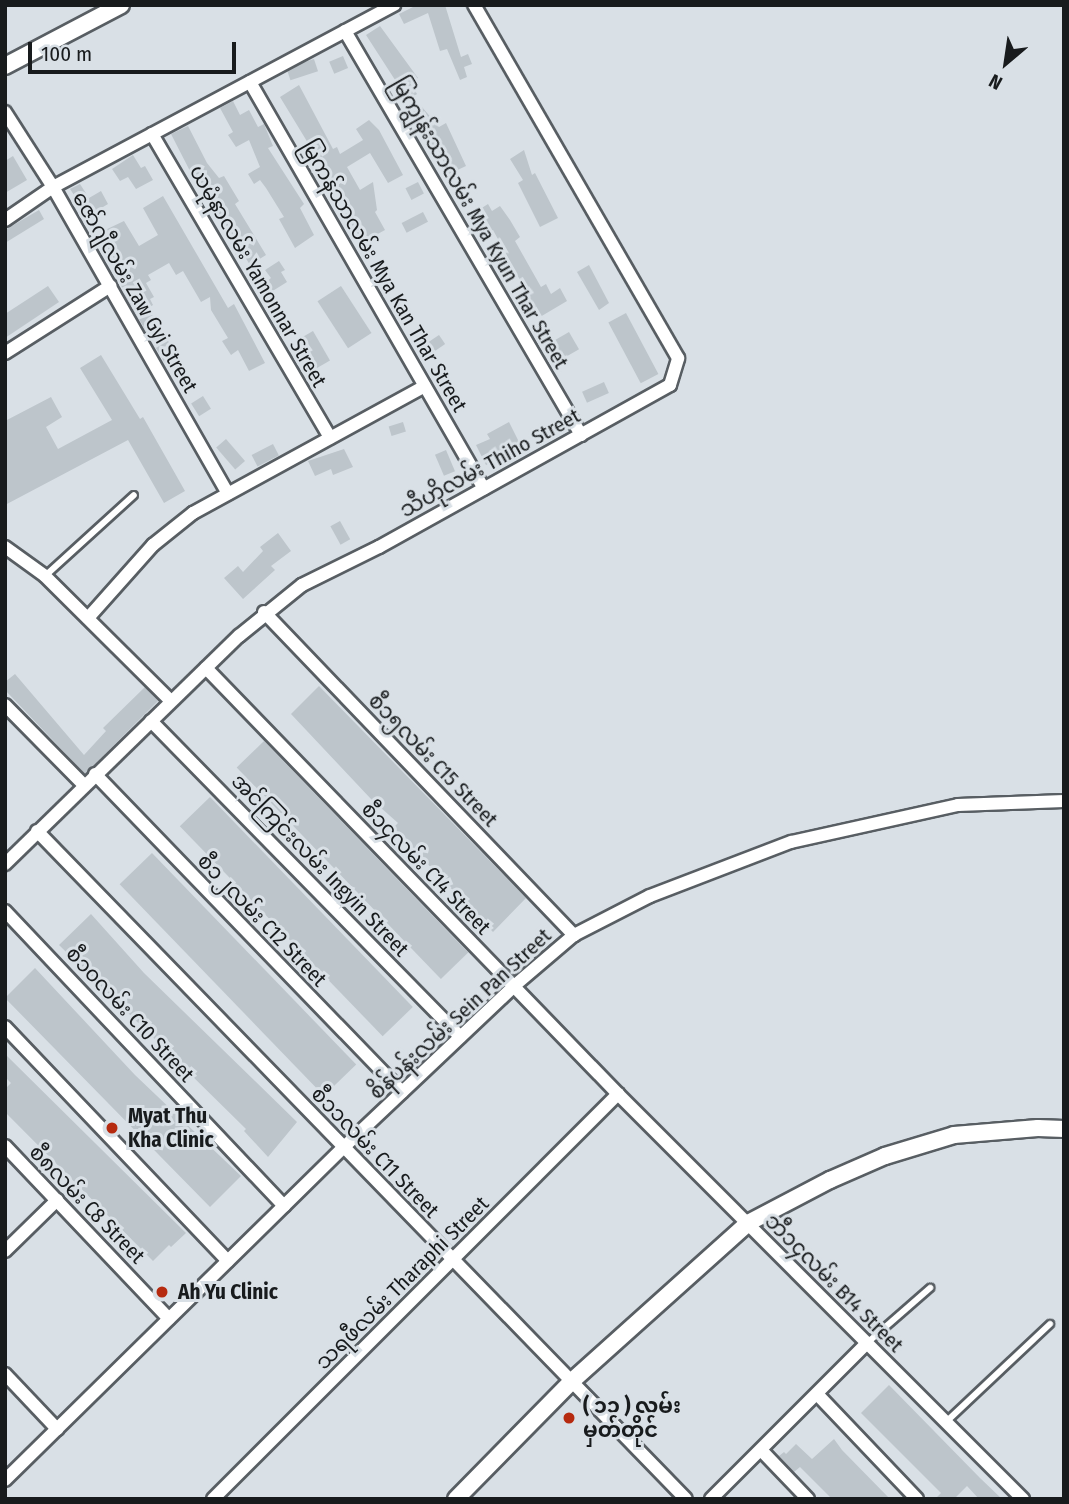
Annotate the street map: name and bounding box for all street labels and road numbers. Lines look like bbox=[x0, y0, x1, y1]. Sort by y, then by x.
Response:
street label: မြကျွန်းသာလမ်း Mya Kyun Thar Street bbox=[386, 73, 574, 373]
street label: မြကန်သာလမ်း Mya Kan Thar Street bbox=[296, 136, 472, 416]
street label: ယမုံနာလမ်း Yamonnar Street bbox=[184, 161, 332, 391]
street label: ဇော်ဂျီလမ်း Zaw Gyi Street bbox=[67, 187, 203, 397]
street label: သီဟိုလမ်း Thiho Street bbox=[396, 403, 584, 523]
street label: စီ၁၅လမ်း C15 Street bbox=[363, 688, 503, 832]
street label: အင်ကြင်းလမ်း Ingyin Street bbox=[226, 768, 414, 962]
street label: စီ၁၄လမ်း C14 Street bbox=[356, 796, 496, 940]
street label: စီ၁၂လမ်း C12 Street bbox=[192, 848, 332, 992]
street label: စိန်ပန်းလမ်း Sein Pan Street bbox=[364, 923, 556, 1105]
street label: စီ၁၀လမ်း C10 Street bbox=[61, 941, 199, 1087]
street label: စီ၁၁လမ်း C11 Street bbox=[306, 1081, 444, 1223]
street label: စီ၈လမ်း C8 Street bbox=[24, 1139, 150, 1269]
street label: သရဖီလမ်း Tharaphi Street bbox=[310, 1191, 494, 1375]
street label: ဘီ၁၄လမ်း B14 Street bbox=[760, 1209, 908, 1357]

